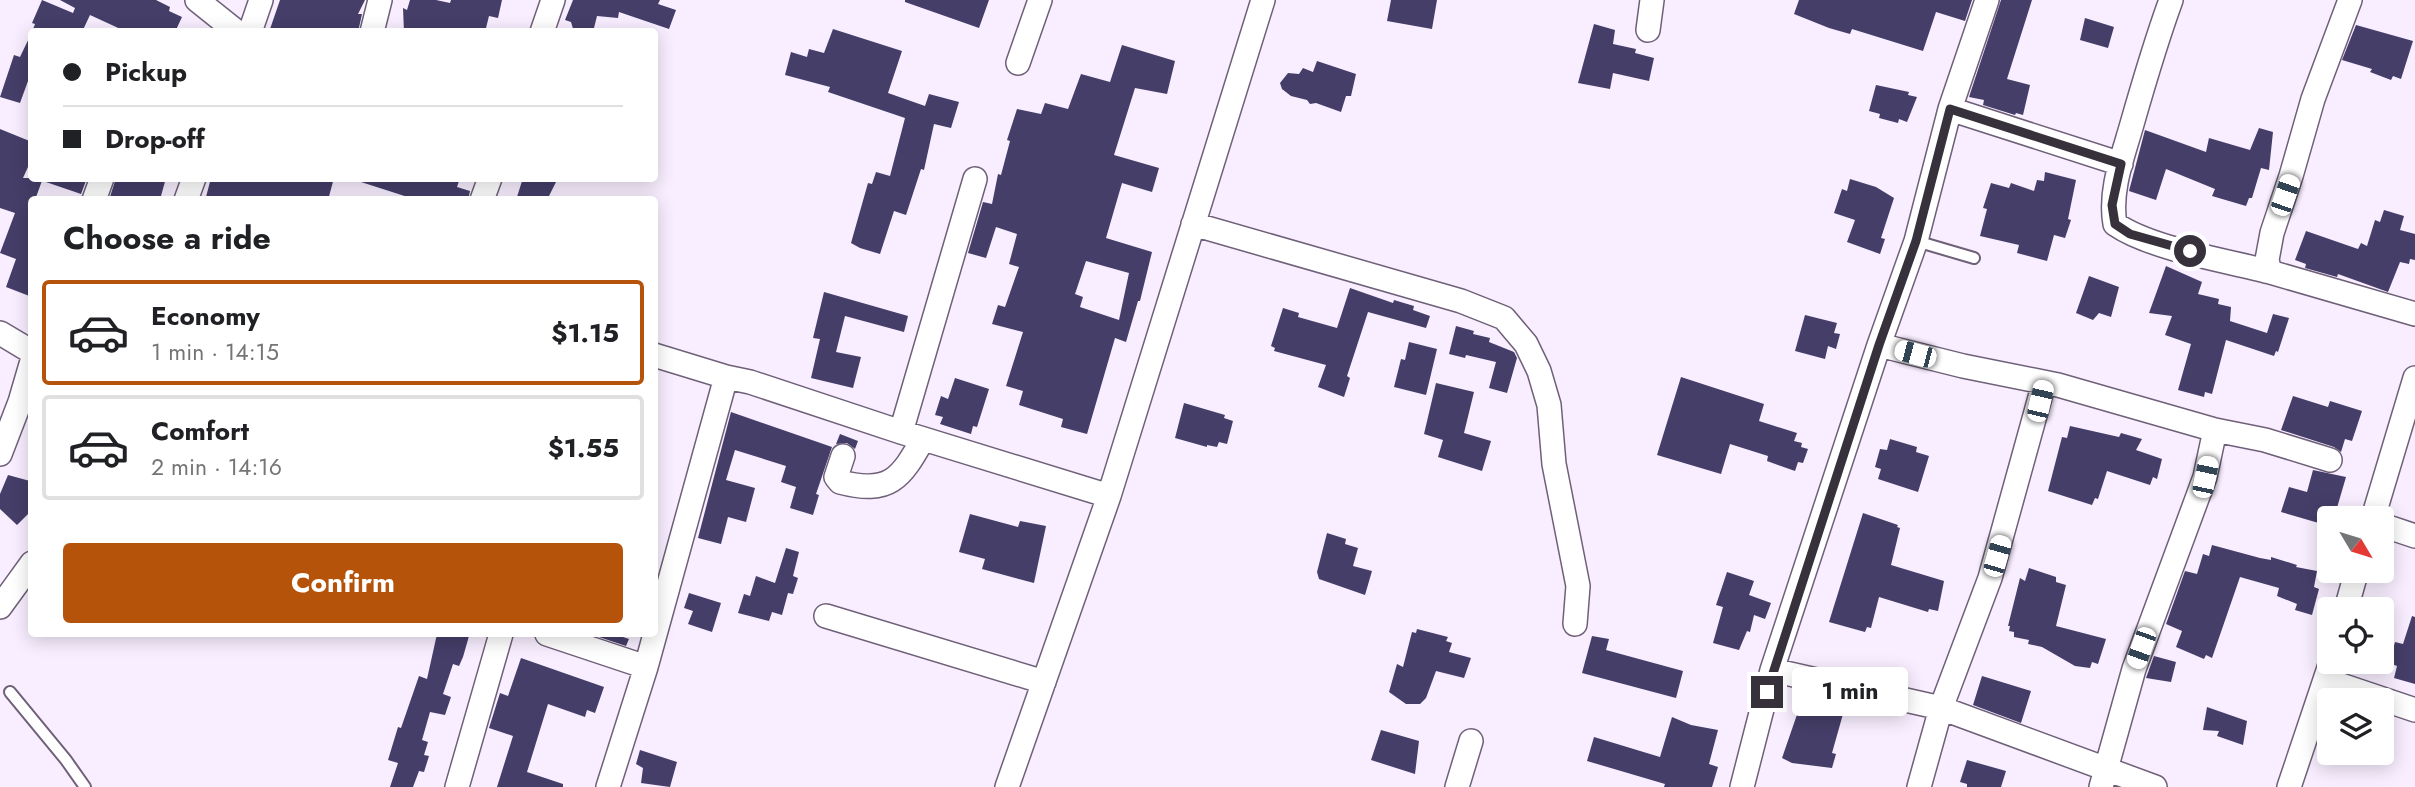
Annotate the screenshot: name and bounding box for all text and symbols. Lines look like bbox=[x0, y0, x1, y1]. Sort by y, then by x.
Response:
text: Pickup bbox=[105, 53, 187, 91]
text: Drop-off bbox=[105, 120, 205, 158]
car bbox=[2269, 172, 2302, 218]
text: Choose a ride bbox=[63, 215, 271, 261]
route start bbox=[2174, 235, 2206, 267]
text: Economy bbox=[151, 297, 260, 335]
icon: car bbox=[67, 301, 130, 364]
text: $1.15 bbox=[551, 314, 619, 352]
text: 1 min · 14:15 bbox=[151, 335, 279, 369]
car bbox=[1892, 338, 1939, 370]
car bbox=[2026, 378, 2055, 424]
text: Comfort bbox=[151, 412, 249, 450]
icon: car bbox=[67, 416, 130, 479]
text: $1.55 bbox=[548, 429, 619, 467]
text: 2 min · 14:16 bbox=[151, 450, 282, 484]
car bbox=[2191, 454, 2220, 500]
north arrow bbox=[2317, 506, 2394, 583]
map controls bbox=[2317, 506, 2394, 765]
car bbox=[1982, 533, 2013, 579]
button: Confirm bbox=[63, 543, 623, 623]
button: locate bbox=[2317, 597, 2394, 674]
car bbox=[2124, 625, 2159, 671]
callout: 1 min bbox=[1792, 668, 1907, 716]
text: 1 min bbox=[1821, 674, 1879, 708]
route end bbox=[1751, 676, 1783, 708]
button: layers bbox=[2317, 688, 2394, 765]

